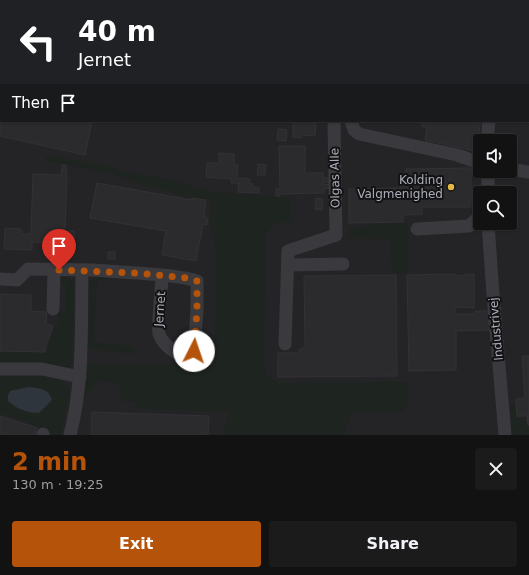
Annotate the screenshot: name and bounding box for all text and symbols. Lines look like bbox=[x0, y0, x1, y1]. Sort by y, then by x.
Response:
text: 40 m bbox=[78, 15, 156, 48]
icon: left bbox=[12, 16, 64, 68]
text: Jernet bbox=[78, 49, 131, 70]
icon: arrive bbox=[57, 92, 79, 114]
text: Then bbox=[12, 94, 49, 112]
map controls bbox=[473, 134, 517, 230]
button: sound bbox=[473, 134, 517, 178]
street label: Olgas Alle bbox=[327, 148, 343, 208]
place label: Kolding Valgmenighed bbox=[357, 173, 443, 201]
marker: Kolding Valgmenighed bbox=[446, 182, 456, 192]
button: search bbox=[473, 186, 517, 230]
pin bbox=[42, 229, 76, 270]
icon: arrive bbox=[48, 235, 70, 257]
street label: Jernet bbox=[152, 291, 168, 328]
street label: Industrivej bbox=[486, 297, 506, 361]
position arrow bbox=[173, 330, 215, 372]
text: 2 min bbox=[12, 448, 87, 476]
button: close bbox=[475, 448, 517, 490]
text: 130 m · 19:25 bbox=[12, 477, 103, 492]
button: Exit bbox=[12, 521, 261, 567]
button: Share bbox=[269, 521, 517, 567]

